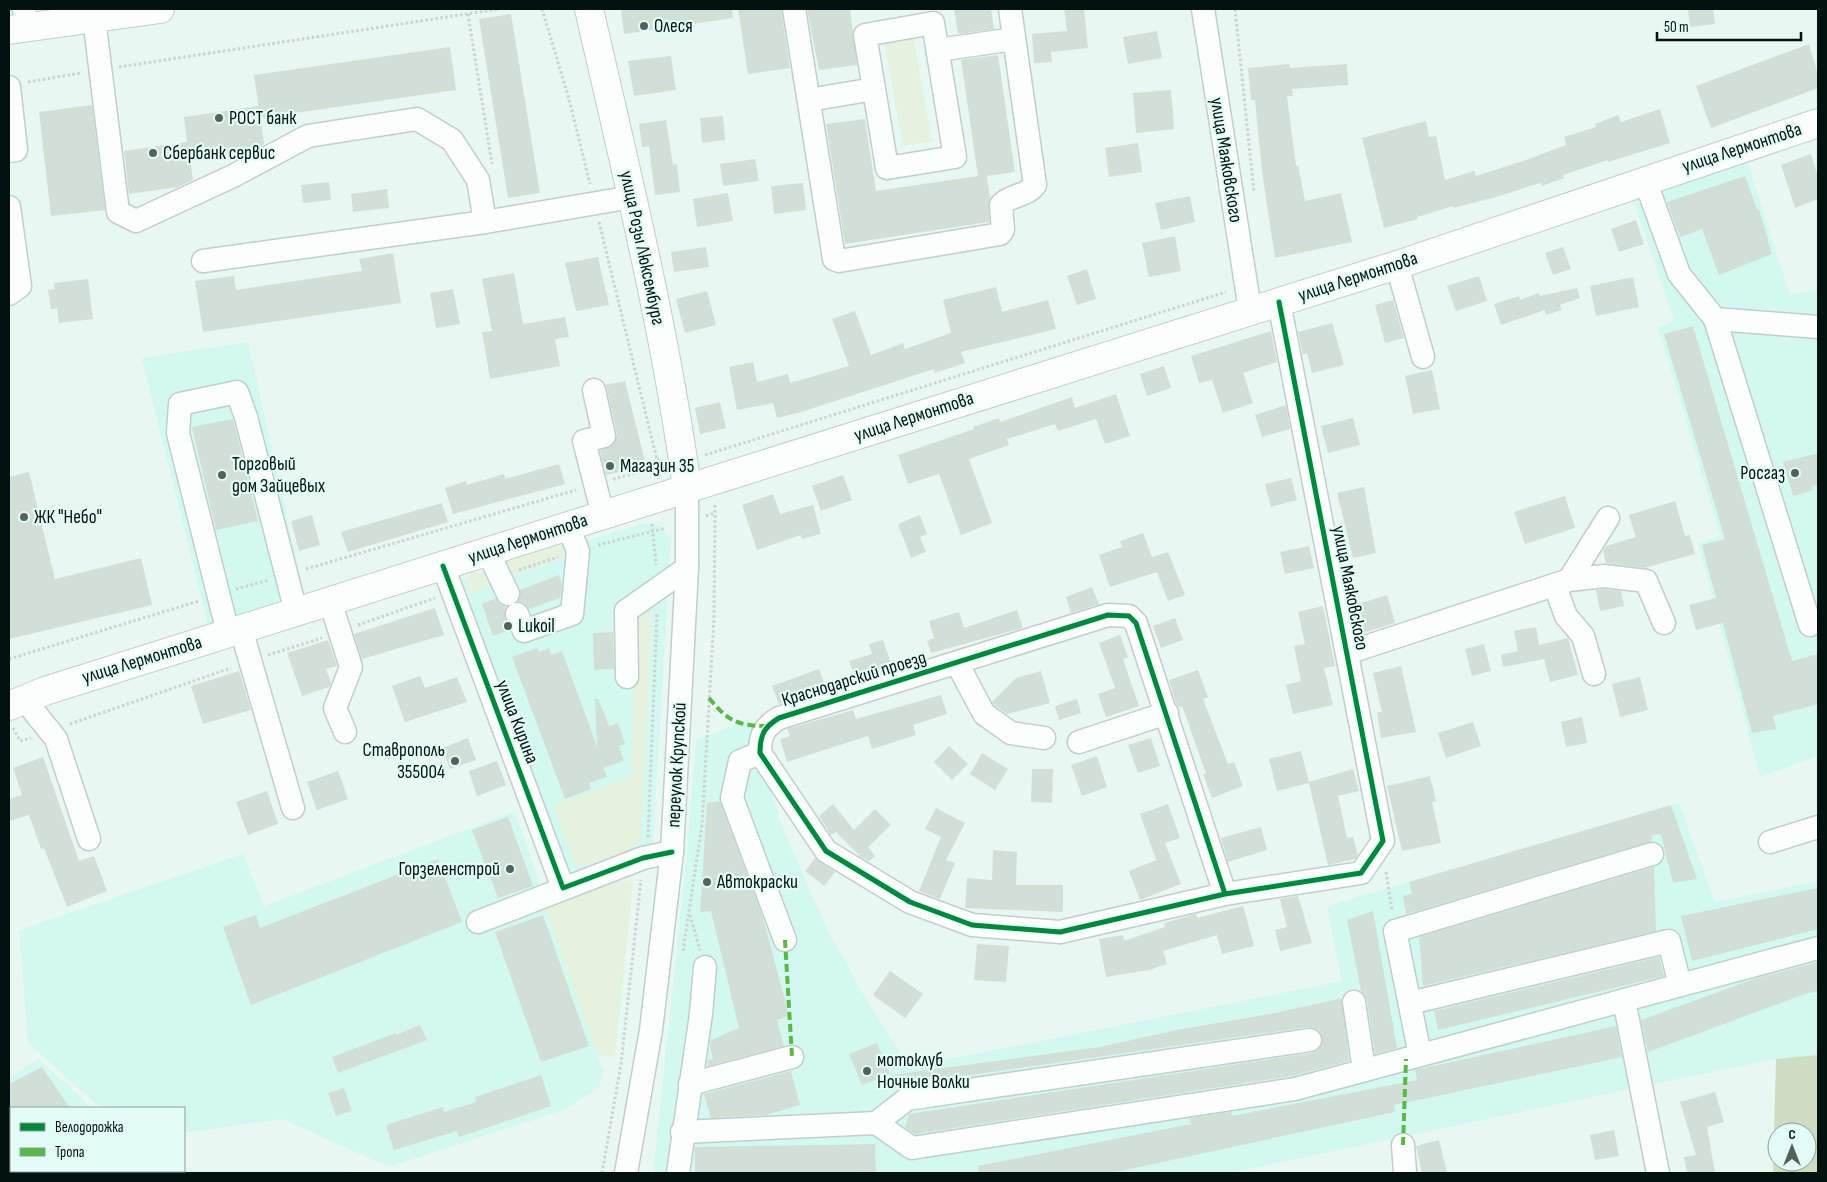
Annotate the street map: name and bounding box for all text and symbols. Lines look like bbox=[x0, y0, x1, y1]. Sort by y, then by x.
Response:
scale bar bbox=[1657, 10, 1801, 42]
place label: Олеся bbox=[654, 15, 693, 38]
text: 50 m bbox=[1664, 18, 1689, 37]
marker: Олеся bbox=[638, 20, 650, 32]
street label: улица Маяковского bbox=[1205, 96, 1247, 224]
place label: РОСТ банк bbox=[229, 107, 297, 130]
marker: РОСТ банк bbox=[213, 112, 225, 124]
street label: улица Лермонтова bbox=[1679, 118, 1805, 178]
place label: Сбербанк сервис bbox=[163, 142, 275, 165]
marker: Сбербанк сервис bbox=[147, 147, 159, 159]
street label: улица Розы Люксембург bbox=[614, 169, 670, 327]
street label: улица Лермонтова bbox=[1295, 247, 1421, 307]
street label: улица Лермонтова bbox=[851, 387, 977, 447]
place label: Торговый дом Зайцевых bbox=[232, 453, 325, 498]
place label: Магазин 35 bbox=[620, 455, 694, 478]
marker: Магазин 35 bbox=[604, 460, 616, 472]
place label: Росгаз bbox=[1740, 462, 1785, 485]
marker: Росгаз bbox=[1789, 467, 1801, 479]
marker: Торговый дом Зайцевых bbox=[216, 469, 228, 481]
place label: ЖК "Небо" bbox=[34, 506, 102, 529]
street label: улица Лермонтова bbox=[465, 509, 591, 569]
marker: ЖК "Небо" bbox=[18, 511, 30, 523]
street label: улица Маяковского bbox=[1327, 524, 1373, 652]
place label: Lukoil bbox=[518, 615, 555, 638]
marker: Lukoil bbox=[502, 620, 514, 632]
street label: улица Лермонтова bbox=[79, 631, 205, 689]
street label: Краснодарский проезд bbox=[779, 646, 929, 712]
street label: улица Кирина bbox=[491, 677, 543, 767]
street label: переулок Крупской bbox=[662, 702, 692, 828]
place label: Ставрополь 355004 bbox=[363, 739, 445, 784]
marker: Ставрополь 355004 bbox=[449, 755, 461, 767]
place label: Горзеленстрой bbox=[399, 858, 500, 881]
marker: Горзеленстрой bbox=[504, 863, 516, 875]
place label: Автокраски bbox=[716, 871, 798, 894]
marker: Автокраски bbox=[701, 876, 713, 888]
place label: мотоклуб Ночные Волки bbox=[877, 1049, 970, 1094]
marker: мотоклуб Ночные Волки bbox=[861, 1065, 873, 1077]
legend bbox=[10, 1107, 185, 1172]
text: Велодорожка bbox=[55, 1118, 124, 1137]
north arrow bbox=[1767, 1122, 1817, 1172]
text: С bbox=[1788, 1126, 1796, 1143]
text: Тропа bbox=[55, 1143, 85, 1162]

